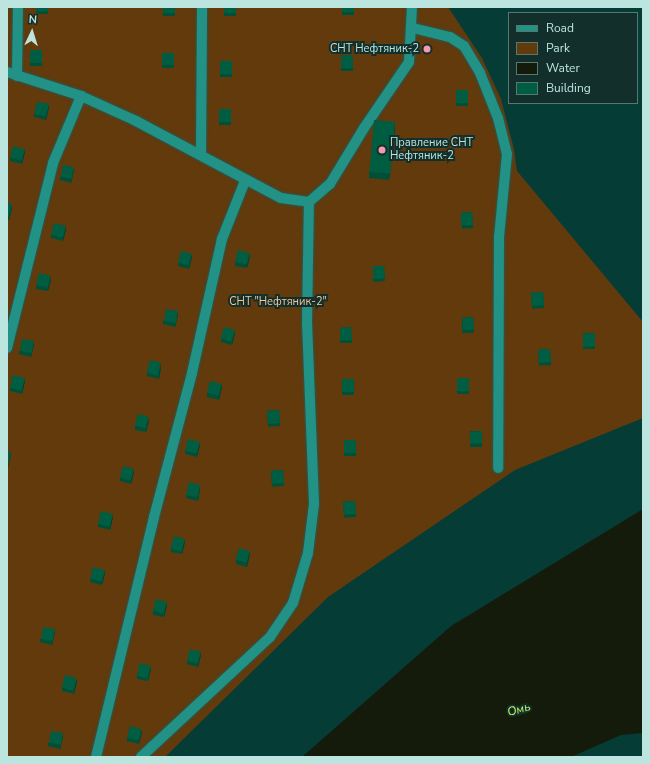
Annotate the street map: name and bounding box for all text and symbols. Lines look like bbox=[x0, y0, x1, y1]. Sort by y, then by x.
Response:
north arrow bbox=[12, 12, 52, 52]
text: N bbox=[28, 12, 37, 27]
legend bbox=[508, 12, 638, 104]
text: Road bbox=[546, 20, 574, 36]
text: Park bbox=[546, 40, 570, 56]
place label: СНТ Нефтяник-2 bbox=[330, 42, 419, 56]
marker: СНТ Нефтяник-2 bbox=[422, 44, 432, 54]
text: Water bbox=[546, 60, 580, 76]
text: Building bbox=[546, 80, 591, 96]
place label: Правление СНТ Нефтяник-2 bbox=[390, 137, 473, 163]
marker: Правление СНТ Нефтяник-2 bbox=[377, 145, 387, 155]
park label: СНТ "Нефтяник-2" bbox=[229, 295, 327, 309]
water label: Омь bbox=[506, 700, 532, 720]

